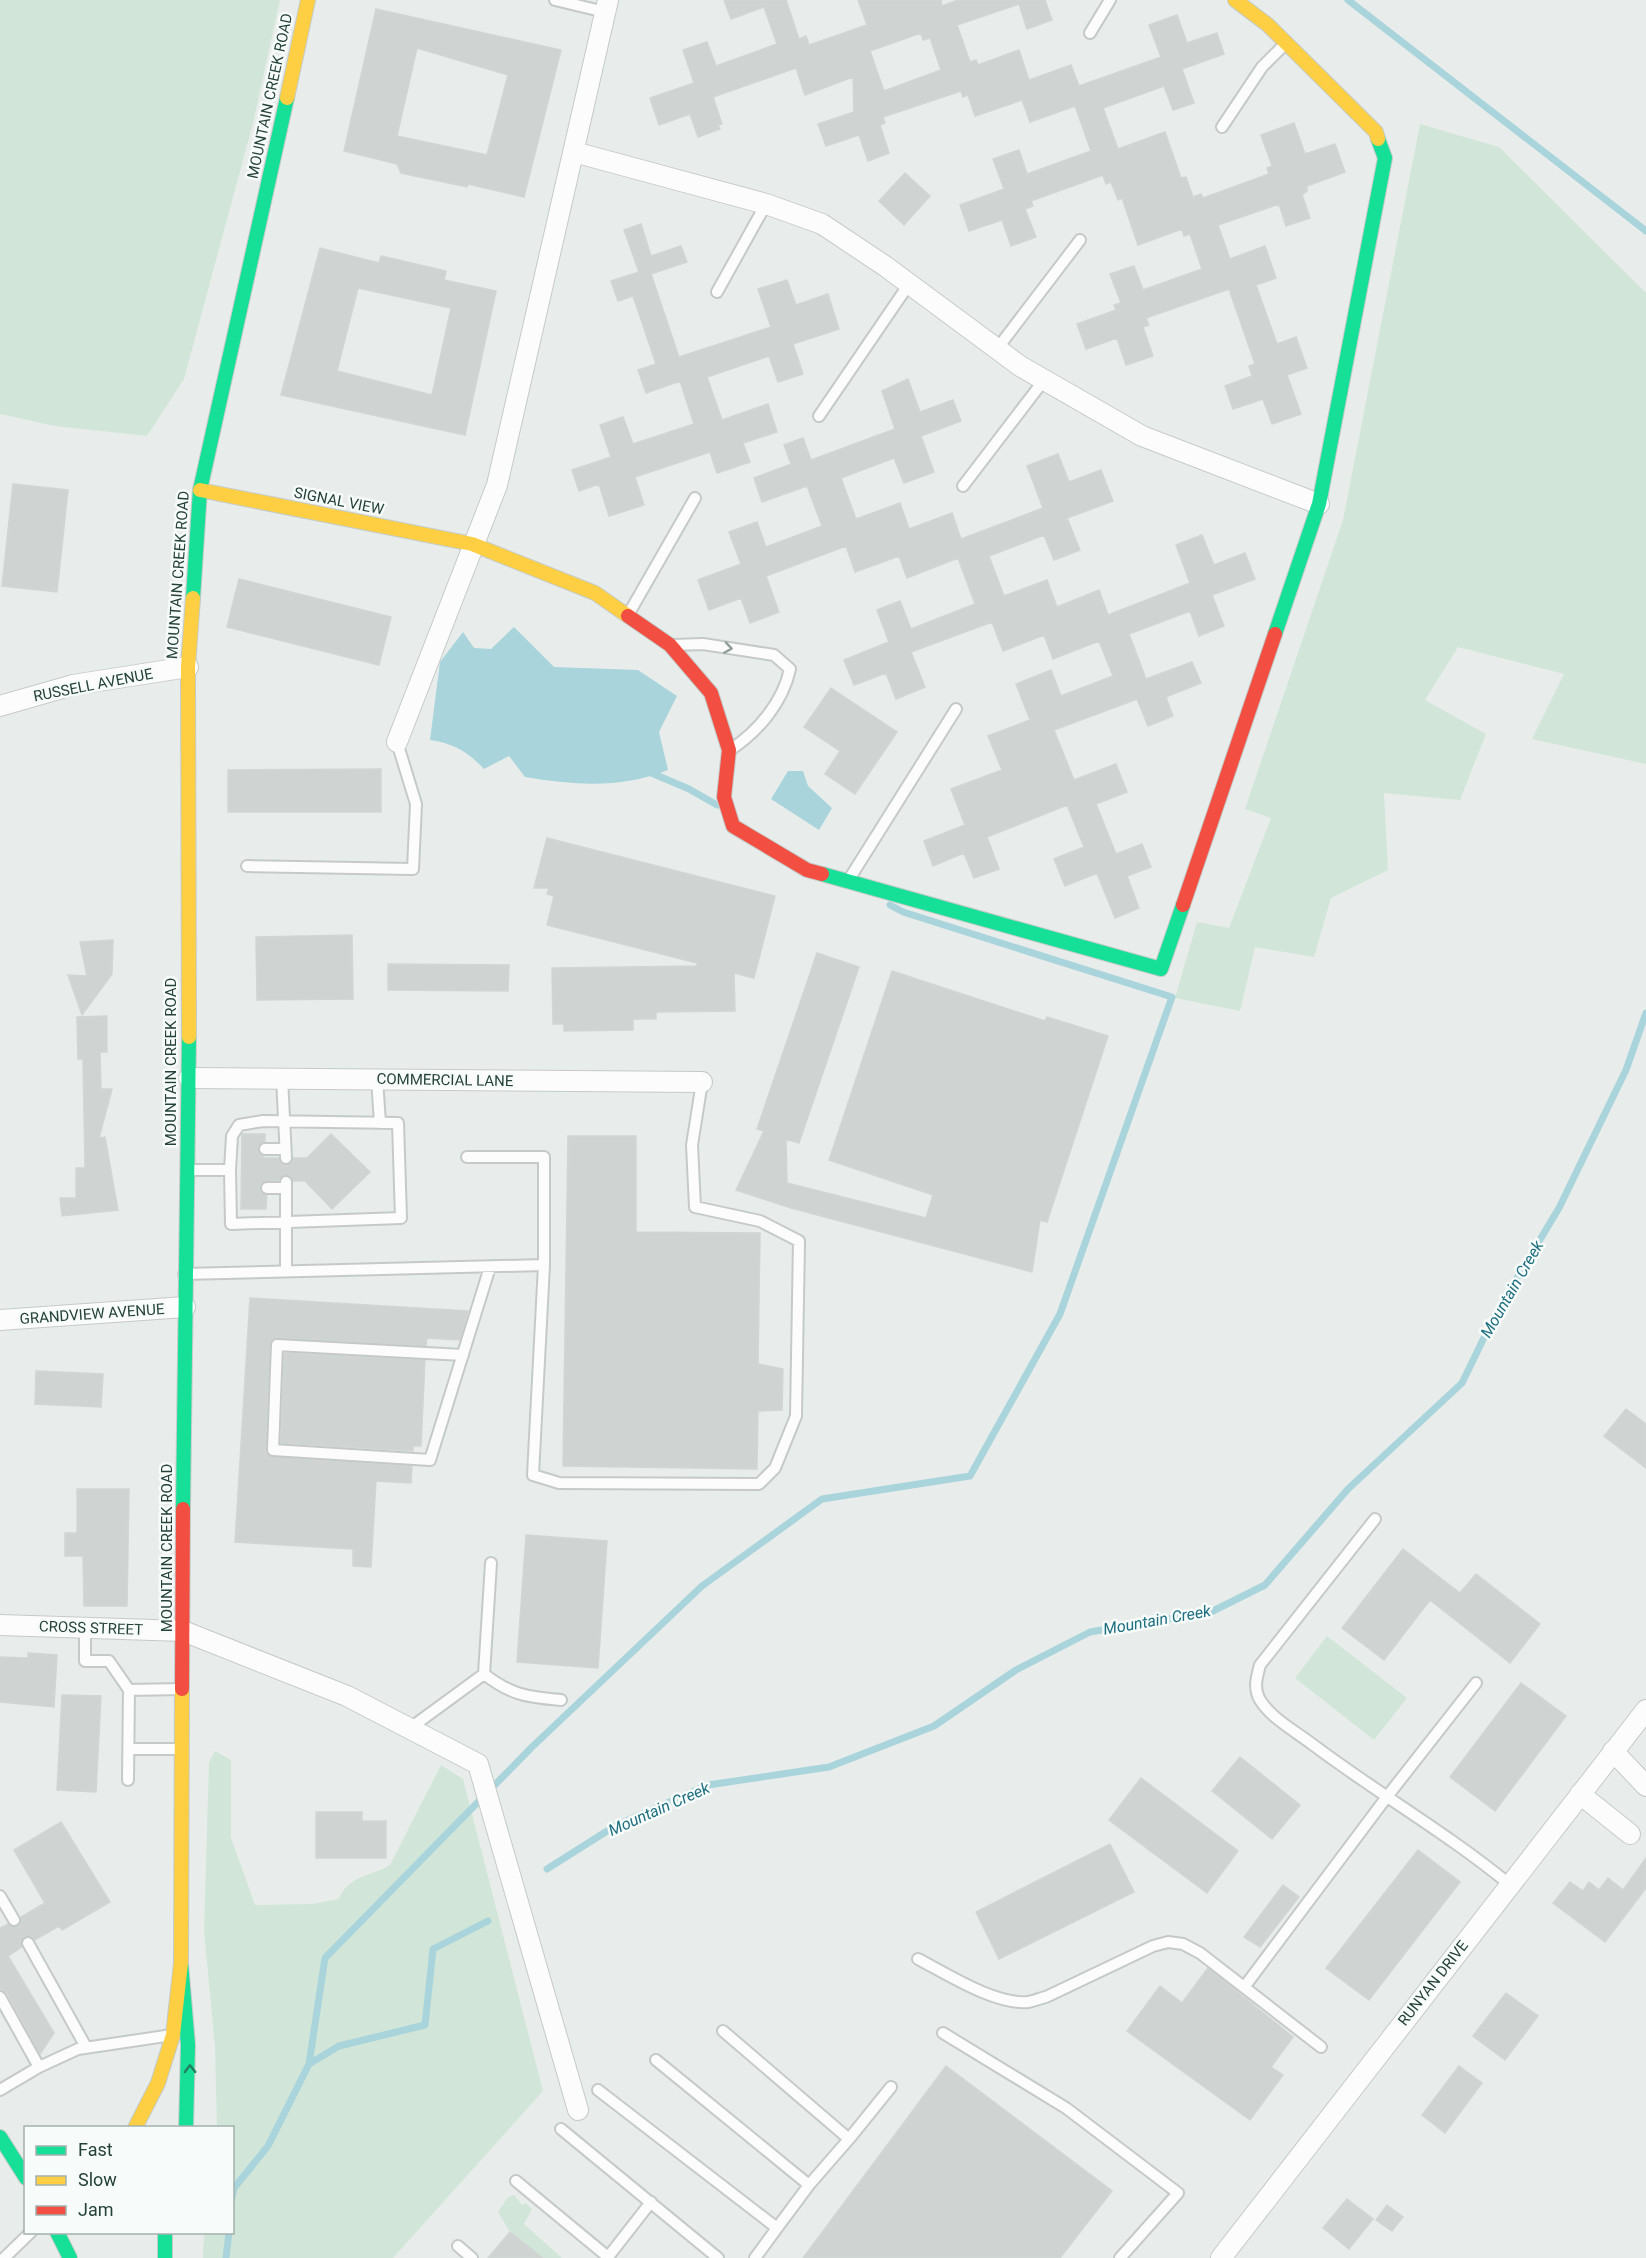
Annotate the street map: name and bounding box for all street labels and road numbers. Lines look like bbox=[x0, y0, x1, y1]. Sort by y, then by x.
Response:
street label: MOUNTAIN CREEK ROAD bbox=[244, 12, 296, 180]
street label: SIGNAL VIEW bbox=[293, 483, 385, 519]
street label: MOUNTAIN CREEK ROAD bbox=[163, 490, 193, 660]
street label: RUSSELL AVENUE bbox=[32, 664, 155, 705]
street label: MOUNTAIN CREEK ROAD bbox=[162, 978, 180, 1146]
street label: COMMERCIAL LANE bbox=[376, 1070, 514, 1090]
street label: GRANDVIEW AVENUE bbox=[19, 1300, 165, 1328]
street label: MOUNTAIN CREEK ROAD bbox=[158, 1464, 176, 1632]
street label: CROSS STREET bbox=[39, 1617, 143, 1639]
street label: RUNYAN DRIVE bbox=[1394, 1936, 1472, 2029]

